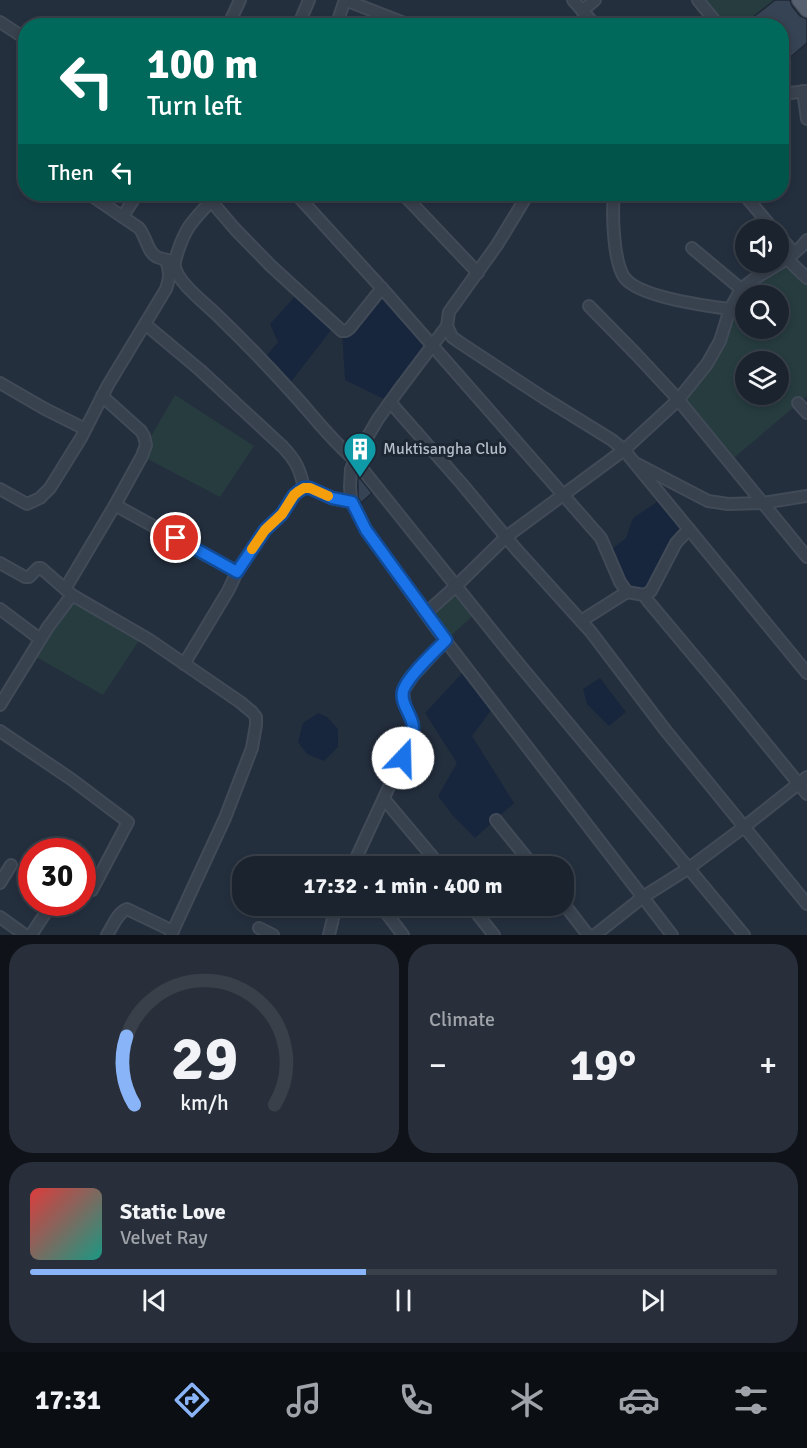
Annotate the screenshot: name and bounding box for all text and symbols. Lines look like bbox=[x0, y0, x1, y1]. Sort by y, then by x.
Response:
text: 100 m bbox=[147, 39, 258, 90]
icon: left bbox=[48, 42, 126, 120]
text: Turn left bbox=[147, 90, 242, 123]
icon: left bbox=[106, 156, 139, 189]
text: Then bbox=[48, 159, 94, 186]
map controls bbox=[735, 219, 789, 405]
button: sound bbox=[735, 219, 789, 273]
button: search bbox=[735, 285, 789, 339]
button: layers bbox=[735, 351, 789, 405]
building icon: Muktisangha Club bbox=[342, 431, 378, 478]
place label: Muktisangha Club bbox=[383, 439, 507, 459]
pin bbox=[150, 512, 201, 563]
icon: arrive bbox=[159, 521, 192, 554]
position arrow bbox=[371, 726, 435, 790]
speed limit sign: 30 bbox=[18, 838, 96, 916]
text: 17:32 · 1 min · 400 m bbox=[303, 872, 503, 899]
text: Climate bbox=[429, 1007, 495, 1032]
text: 29 bbox=[170, 1020, 238, 1097]
text: 19° bbox=[570, 1038, 636, 1093]
text: − bbox=[429, 1045, 447, 1086]
text: + bbox=[759, 1045, 777, 1086]
text: km/h bbox=[180, 1091, 228, 1117]
text: Static Love bbox=[120, 1198, 226, 1225]
text: Velvet Ray bbox=[120, 1225, 208, 1250]
icon: previous bbox=[138, 1284, 171, 1317]
icon: pause bbox=[387, 1284, 420, 1317]
icon: next bbox=[636, 1284, 669, 1317]
icon: directions bbox=[171, 1379, 213, 1421]
icon: music bbox=[283, 1379, 325, 1421]
icon: phone bbox=[395, 1379, 437, 1421]
icon: climate bbox=[506, 1379, 548, 1421]
icon: car bbox=[618, 1379, 660, 1421]
icon: filters bbox=[730, 1379, 772, 1421]
text: 17:31 bbox=[35, 1384, 101, 1417]

